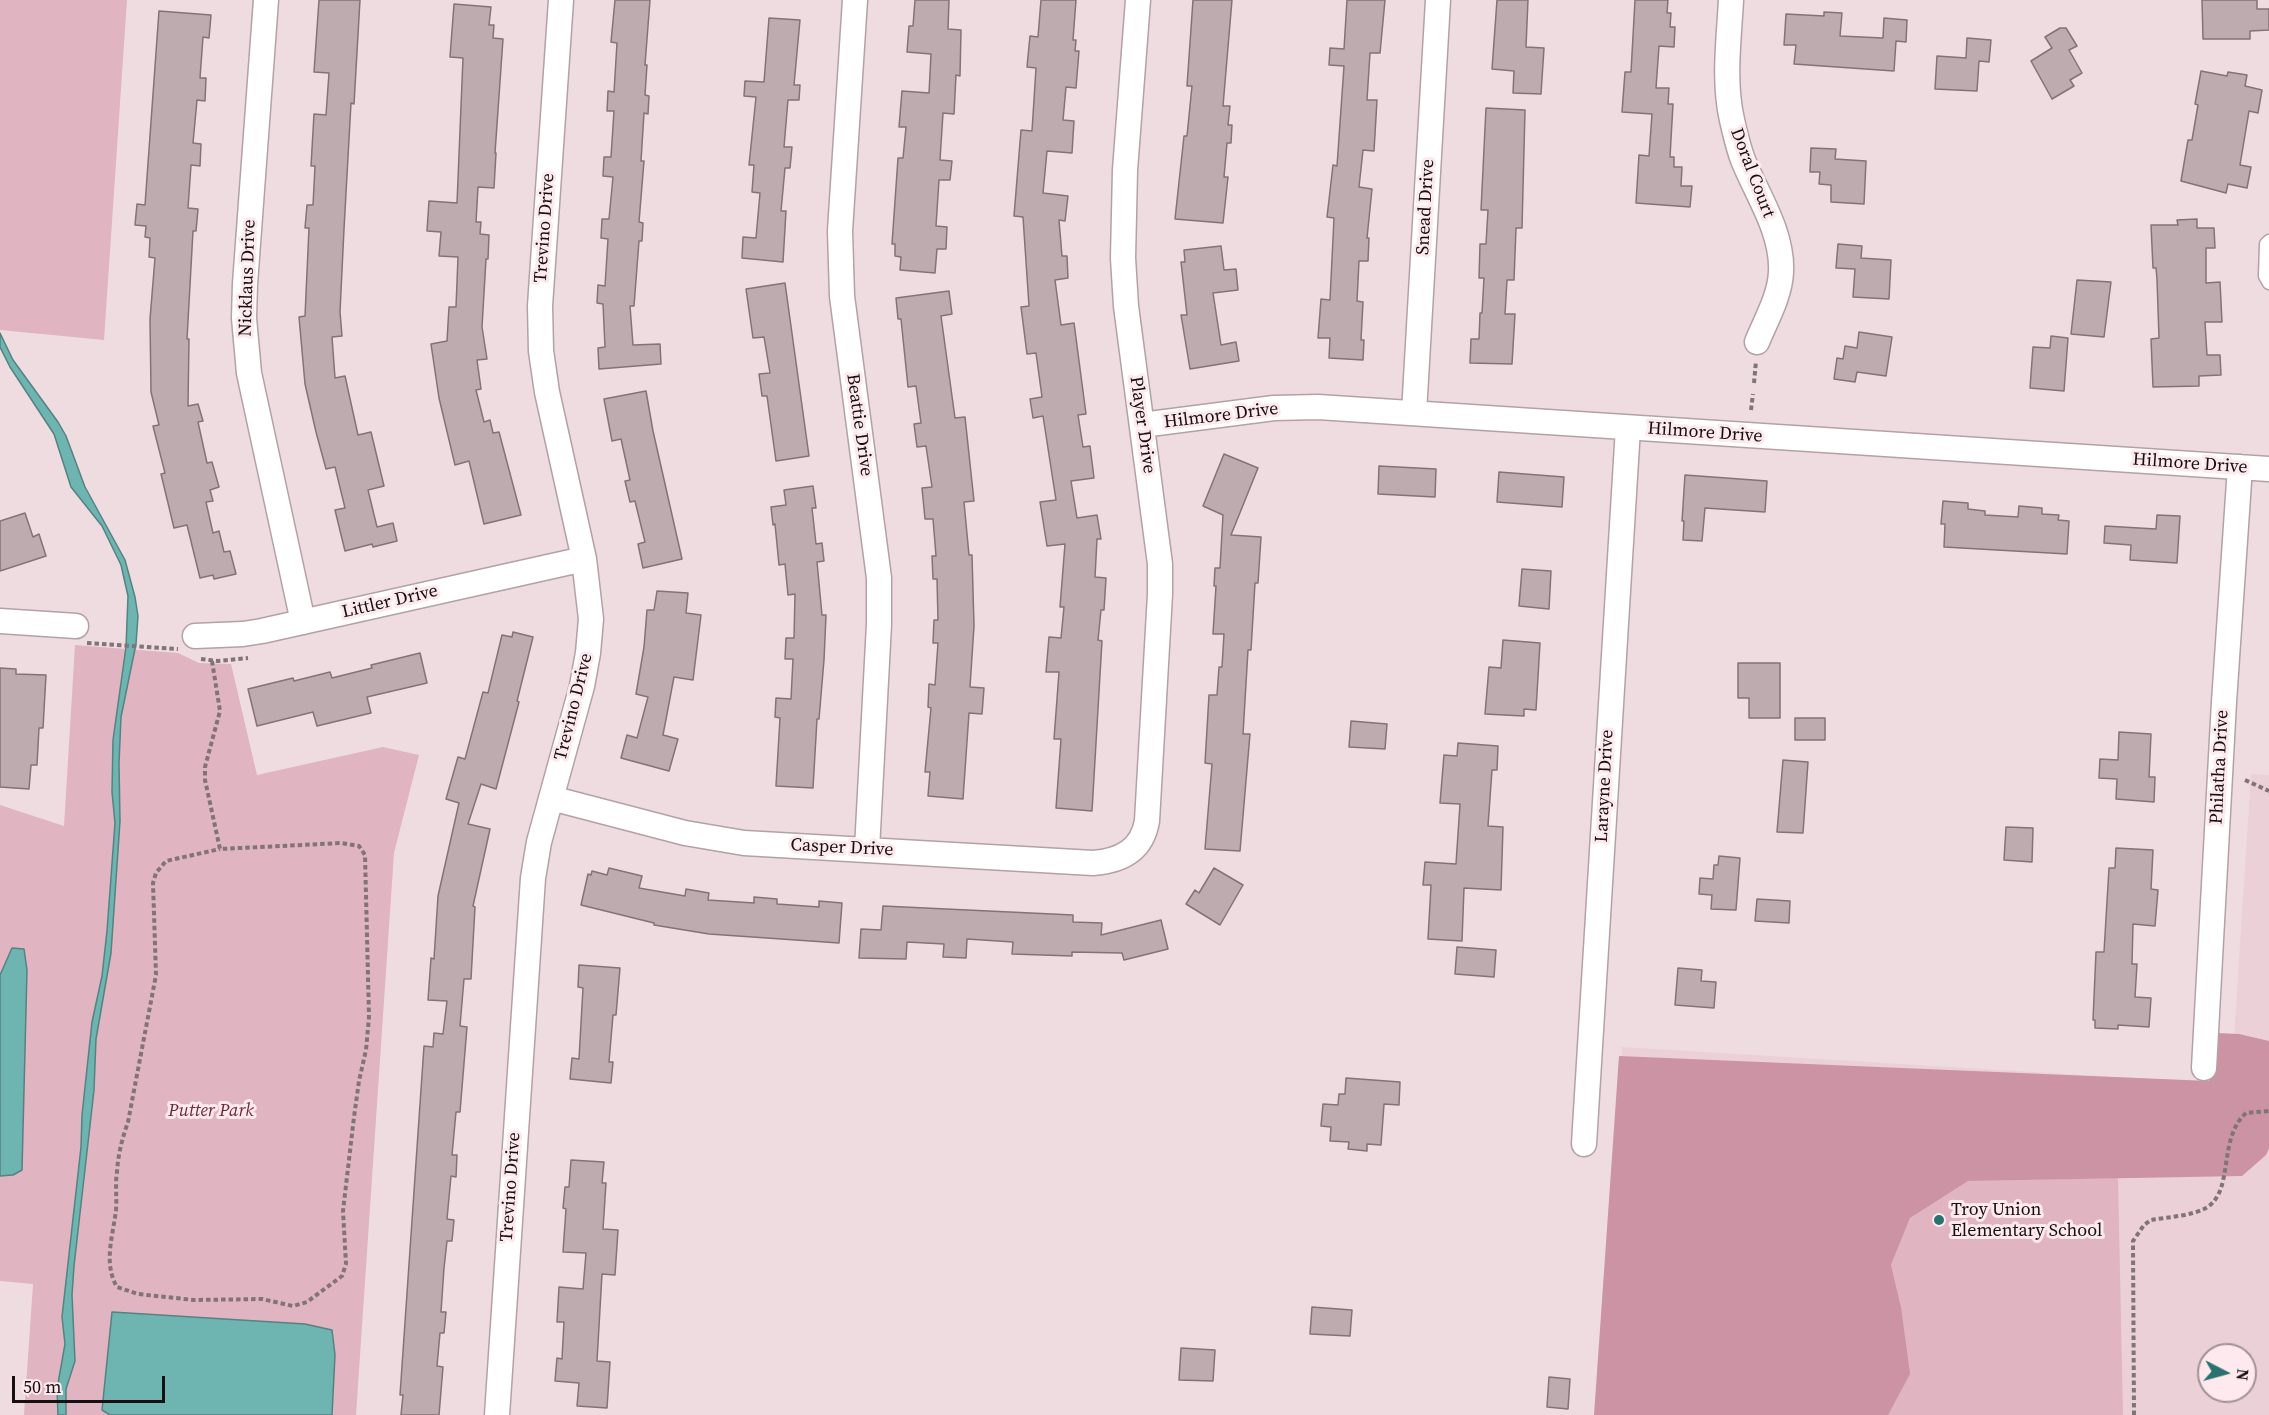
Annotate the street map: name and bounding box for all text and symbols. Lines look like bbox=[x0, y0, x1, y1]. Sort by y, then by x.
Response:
street label: Doral Court bbox=[1725, 125, 1779, 221]
street label: Snead Drive bbox=[1413, 158, 1439, 256]
street label: Trevino Drive bbox=[530, 173, 560, 283]
street label: Nicklaus Drive bbox=[235, 219, 261, 337]
street label: Beattie Drive bbox=[841, 372, 877, 478]
street label: Player Drive bbox=[1124, 375, 1160, 475]
street label: Hilmore Drive bbox=[1163, 398, 1279, 434]
street label: Hilmore Drive bbox=[1647, 418, 1763, 448]
street label: Hilmore Drive bbox=[2132, 449, 2248, 479]
street label: Littler Drive bbox=[340, 580, 440, 624]
street label: Trevino Drive bbox=[550, 651, 598, 763]
street label: Philatha Drive bbox=[2206, 709, 2234, 825]
street label: Larayne Drive bbox=[1591, 729, 1619, 843]
street label: Casper Drive bbox=[790, 835, 894, 861]
park label: Putter Park bbox=[168, 1100, 254, 1122]
street label: Trevino Drive bbox=[496, 1132, 526, 1242]
place label: Troy Union Elementary School bbox=[1951, 1199, 2102, 1242]
marker: Troy Union Elementary School bbox=[1932, 1213, 1946, 1227]
north arrow bbox=[2197, 1343, 2257, 1403]
scale bar bbox=[15, 1364, 168, 1402]
text: N bbox=[2231, 1368, 2254, 1382]
text: 50 m bbox=[23, 1374, 61, 1399]

